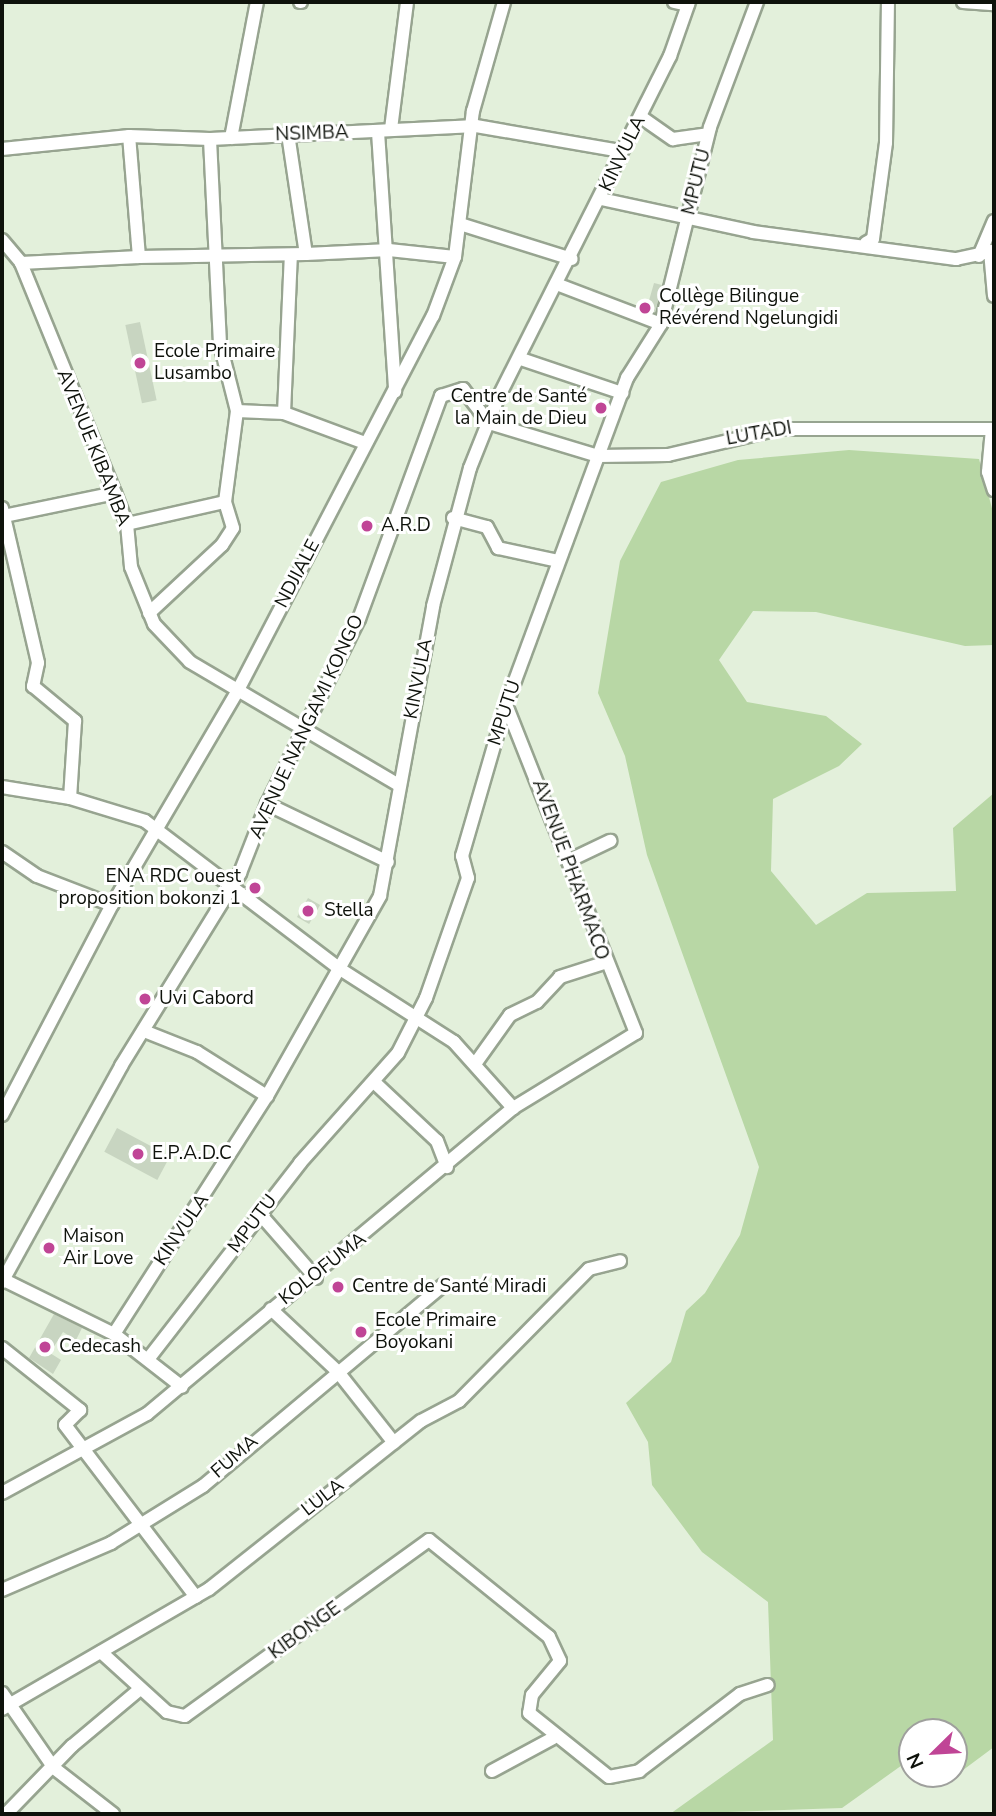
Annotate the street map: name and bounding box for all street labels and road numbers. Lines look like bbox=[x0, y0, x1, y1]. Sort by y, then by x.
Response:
street label: KINVULA bbox=[595, 112, 651, 196]
street label: NSIMBA bbox=[275, 121, 349, 147]
street label: MPUTU bbox=[678, 147, 716, 217]
street label: AVENUE KIBAMBA bbox=[51, 366, 135, 530]
street label: LUTADI bbox=[724, 417, 794, 451]
street label: NDJIALE bbox=[271, 536, 325, 612]
street label: AVENUE NANGAMI KONGO bbox=[245, 611, 369, 843]
street label: KINVULA bbox=[400, 637, 438, 721]
street label: MPUTU bbox=[484, 677, 526, 749]
street label: AVENUE PHARMACO bbox=[527, 777, 613, 963]
street label: KINVULA bbox=[150, 1190, 214, 1270]
street label: MPUTU bbox=[224, 1190, 282, 1258]
street label: KOLOFUMA bbox=[275, 1228, 371, 1310]
street label: FUMA bbox=[207, 1431, 263, 1483]
street label: LULA bbox=[297, 1474, 349, 1522]
street label: KIBONGE bbox=[265, 1597, 345, 1665]

